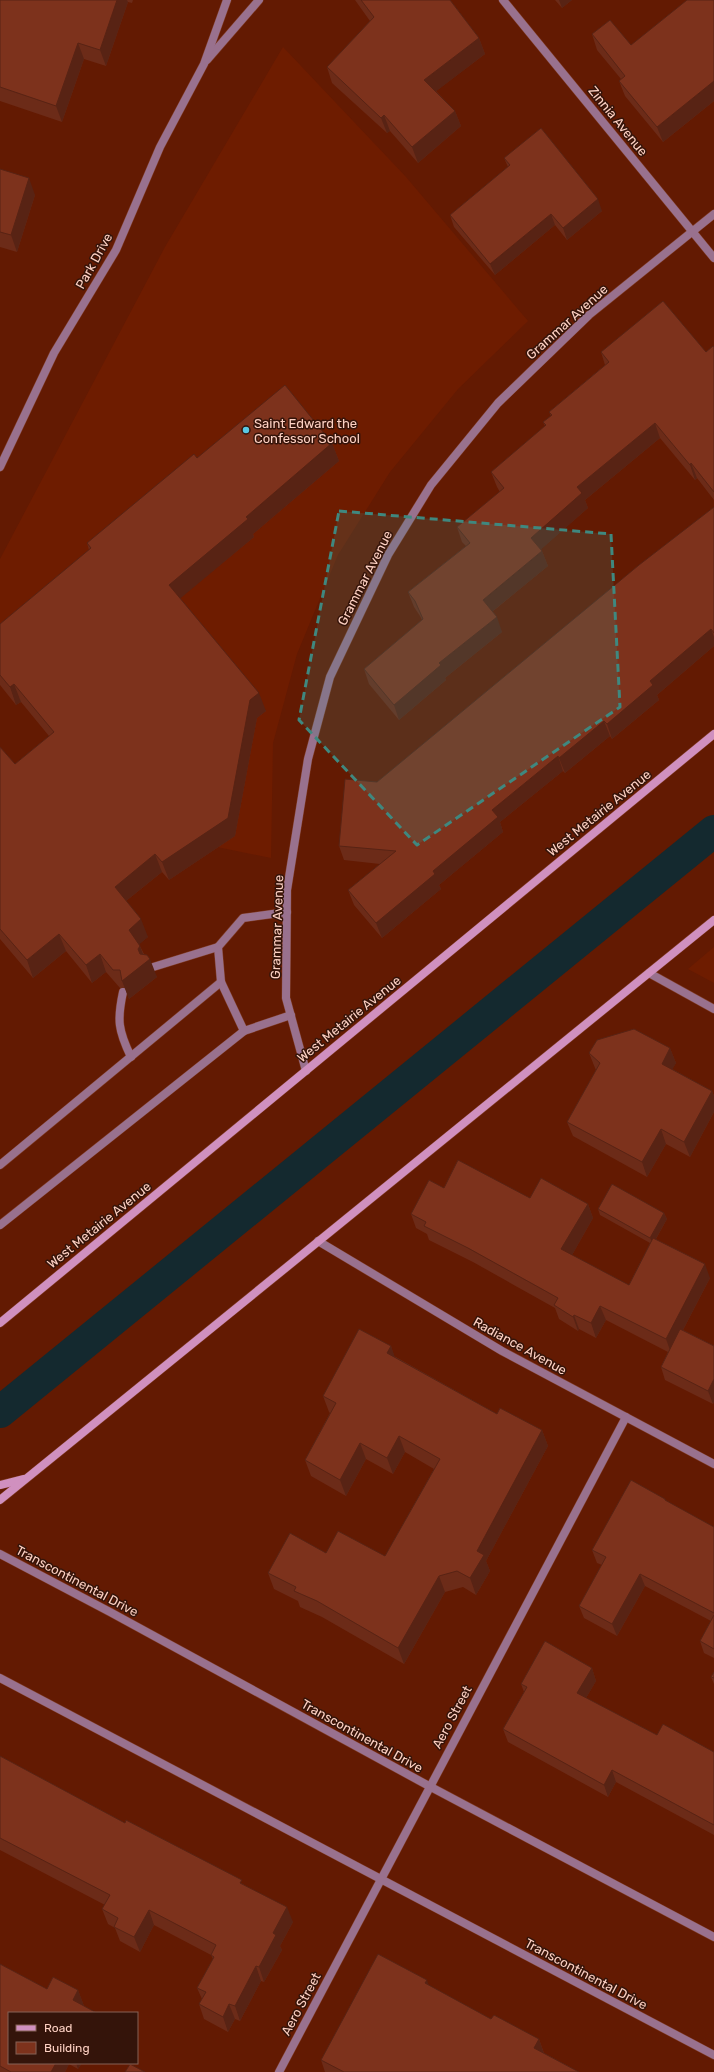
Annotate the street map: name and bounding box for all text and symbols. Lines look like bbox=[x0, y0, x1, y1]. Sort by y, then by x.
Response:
street label: Zinnia Avenue bbox=[585, 83, 651, 159]
street label: Park Drive bbox=[73, 231, 115, 291]
street label: Grammar Avenue bbox=[523, 282, 611, 362]
place label: Saint Edward the Confessor School bbox=[254, 416, 360, 446]
marker: Saint Edward the Confessor School bbox=[241, 425, 251, 435]
street label: Grammar Avenue bbox=[335, 528, 395, 628]
street label: West Metairie Avenue bbox=[544, 767, 654, 859]
street label: Grammar Avenue bbox=[268, 875, 286, 979]
street label: West Metairie Avenue bbox=[294, 973, 404, 1065]
street label: West Metairie Avenue bbox=[44, 1179, 154, 1271]
street label: Radiance Avenue bbox=[471, 1314, 569, 1378]
street label: Transcontinental Drive bbox=[13, 1542, 141, 1620]
street label: Aero Street bbox=[429, 1683, 475, 1751]
street label: Transcontinental Drive bbox=[299, 1696, 425, 1776]
street label: Transcontinental Drive bbox=[522, 1935, 650, 2013]
street label: Aero Street bbox=[278, 1970, 324, 2038]
legend bbox=[8, 2012, 138, 2064]
text: Road bbox=[44, 2021, 72, 2035]
text: Building bbox=[44, 2041, 90, 2055]

